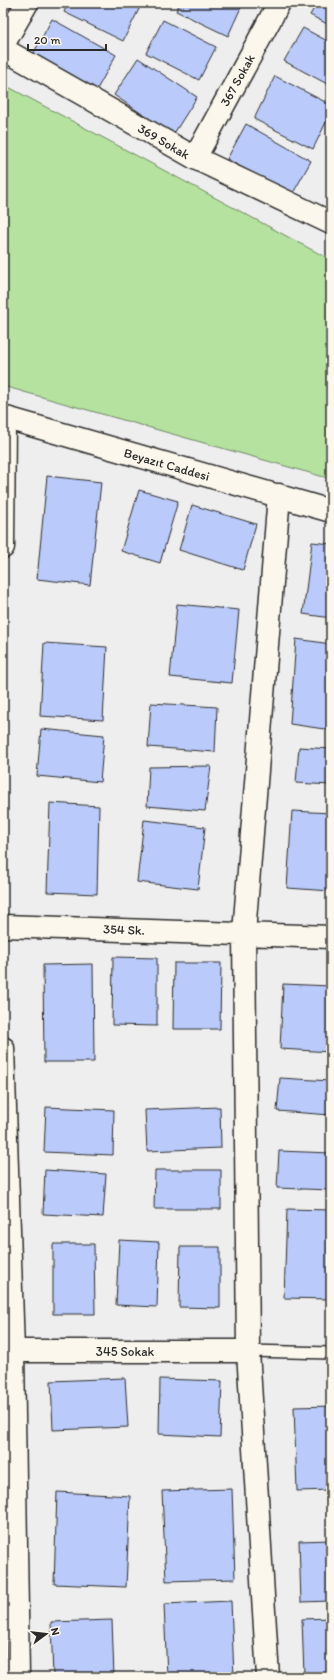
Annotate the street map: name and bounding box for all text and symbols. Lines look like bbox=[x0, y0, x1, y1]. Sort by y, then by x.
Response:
scale bar bbox=[28, 26, 106, 52]
text: 20 m bbox=[34, 33, 61, 47]
street label: 367 Sokak bbox=[217, 51, 258, 109]
street label: 369 Sokak bbox=[135, 121, 193, 162]
street label: Beyazıt Caddesi bbox=[122, 445, 212, 484]
street label: 354 Sk. bbox=[103, 921, 145, 938]
street label: 345 Sokak bbox=[96, 1344, 155, 1359]
north arrow bbox=[26, 1614, 66, 1654]
text: N bbox=[48, 1626, 62, 1637]

